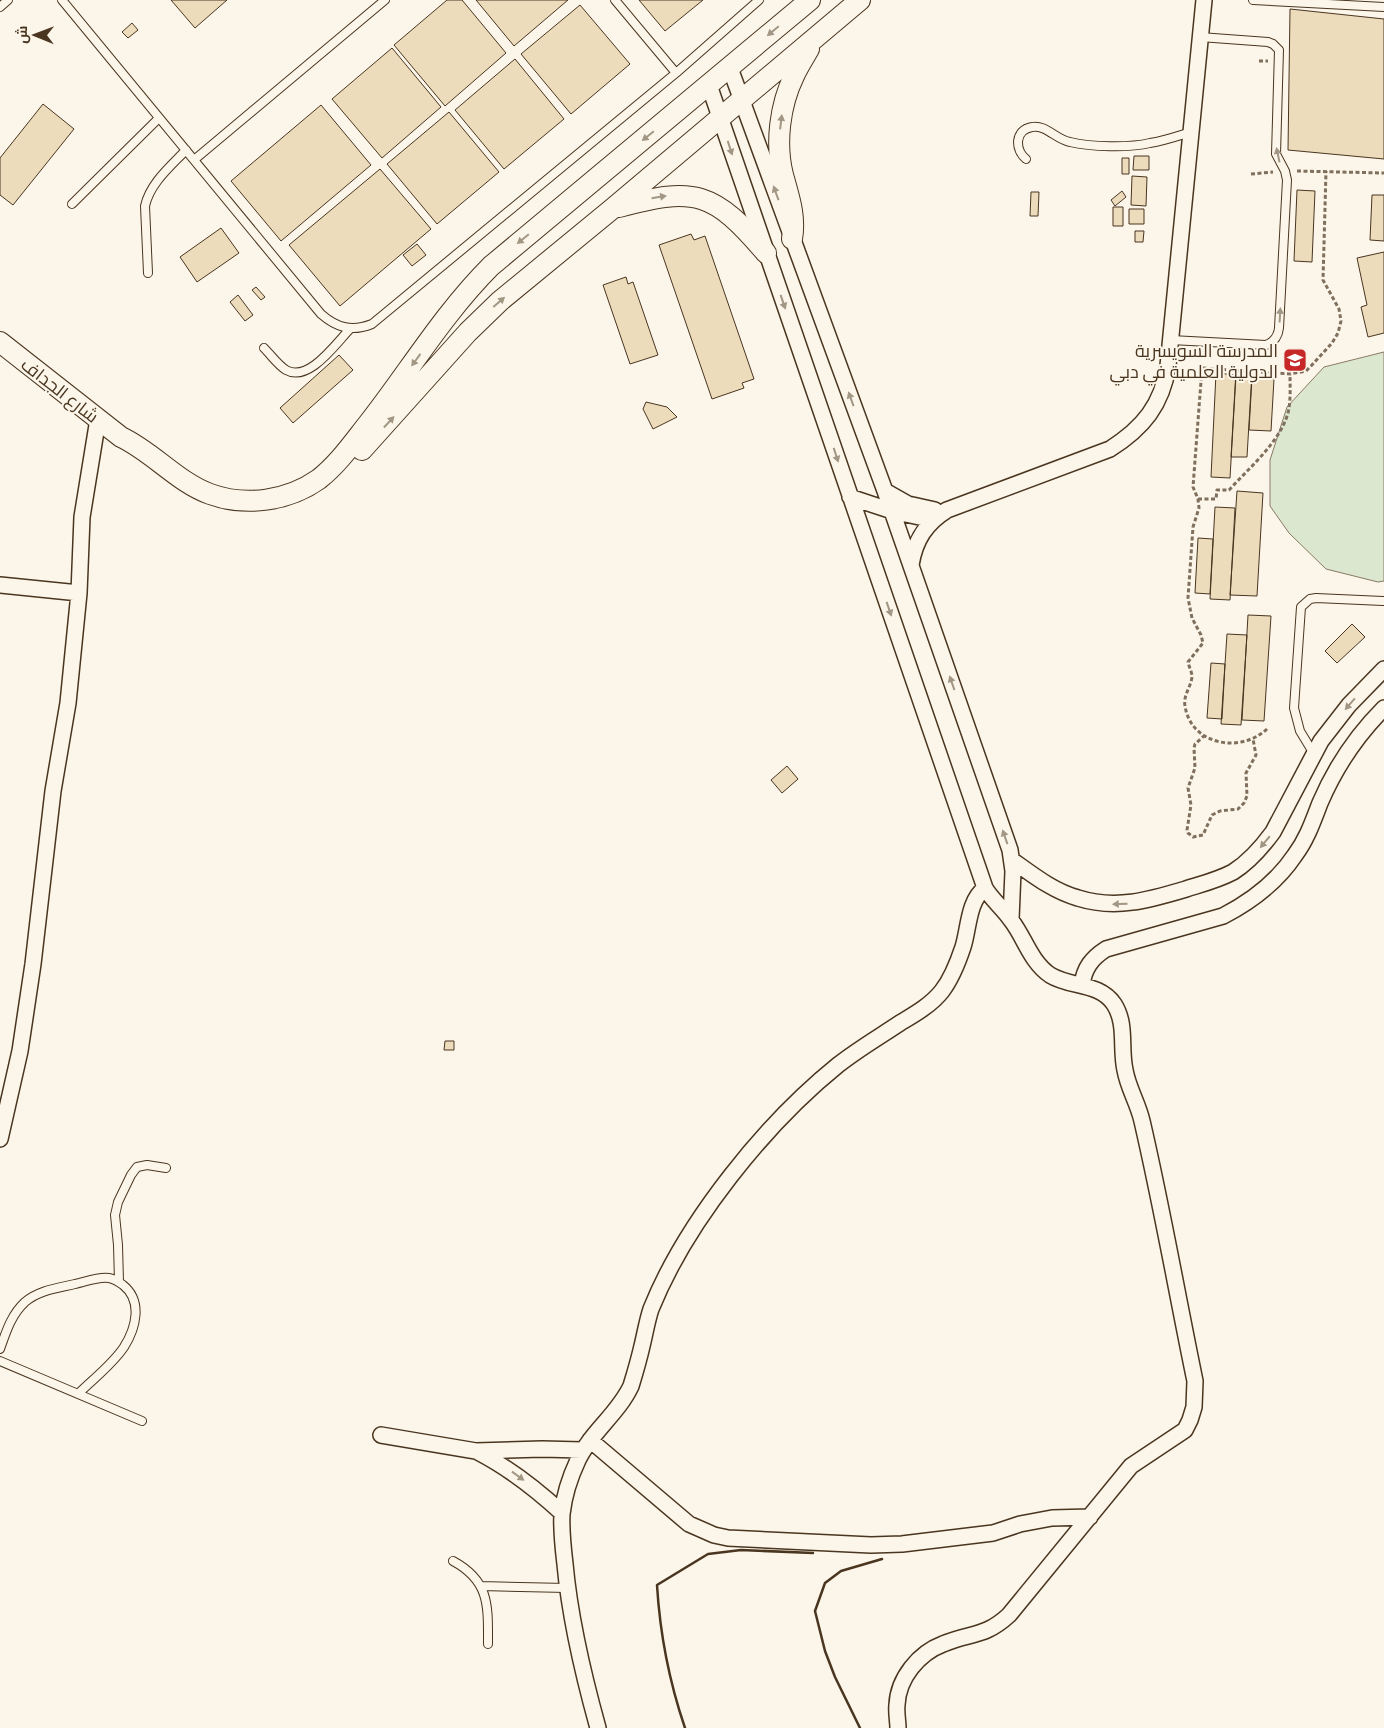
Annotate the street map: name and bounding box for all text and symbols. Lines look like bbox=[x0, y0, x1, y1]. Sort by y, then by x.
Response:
north arrow bbox=[10, 10, 60, 60]
text: ش bbox=[13, 26, 31, 44]
one-way arrow bbox=[767, 26, 780, 37]
one-way arrow bbox=[777, 114, 785, 130]
one-way arrow bbox=[642, 130, 655, 141]
one-way arrow bbox=[727, 141, 734, 156]
one-way arrow bbox=[1274, 146, 1282, 162]
one-way arrow bbox=[772, 185, 780, 200]
one-way arrow bbox=[652, 193, 668, 201]
one-way arrow bbox=[516, 233, 529, 244]
one-way arrow bbox=[779, 295, 787, 310]
one-way arrow bbox=[492, 296, 504, 308]
one-way arrow bbox=[1276, 307, 1284, 323]
place label: المدرسة السويسرية الدولية العلمية في دبي bbox=[1109, 339, 1278, 386]
school or university icon: المدرسة السويسرية الدولية العلمية في دبي bbox=[1282, 347, 1308, 373]
street label: شارع الجداف bbox=[16, 352, 103, 428]
one-way arrow bbox=[411, 353, 421, 367]
one-way arrow bbox=[847, 392, 854, 407]
one-way arrow bbox=[383, 416, 395, 428]
one-way arrow bbox=[833, 448, 841, 463]
one-way arrow bbox=[886, 602, 893, 617]
one-way arrow bbox=[948, 676, 955, 691]
one-way arrow bbox=[1344, 698, 1356, 710]
one-way arrow bbox=[1001, 829, 1009, 844]
one-way arrow bbox=[1260, 835, 1271, 848]
one-way arrow bbox=[1111, 900, 1127, 908]
one-way arrow bbox=[511, 1471, 525, 1481]

